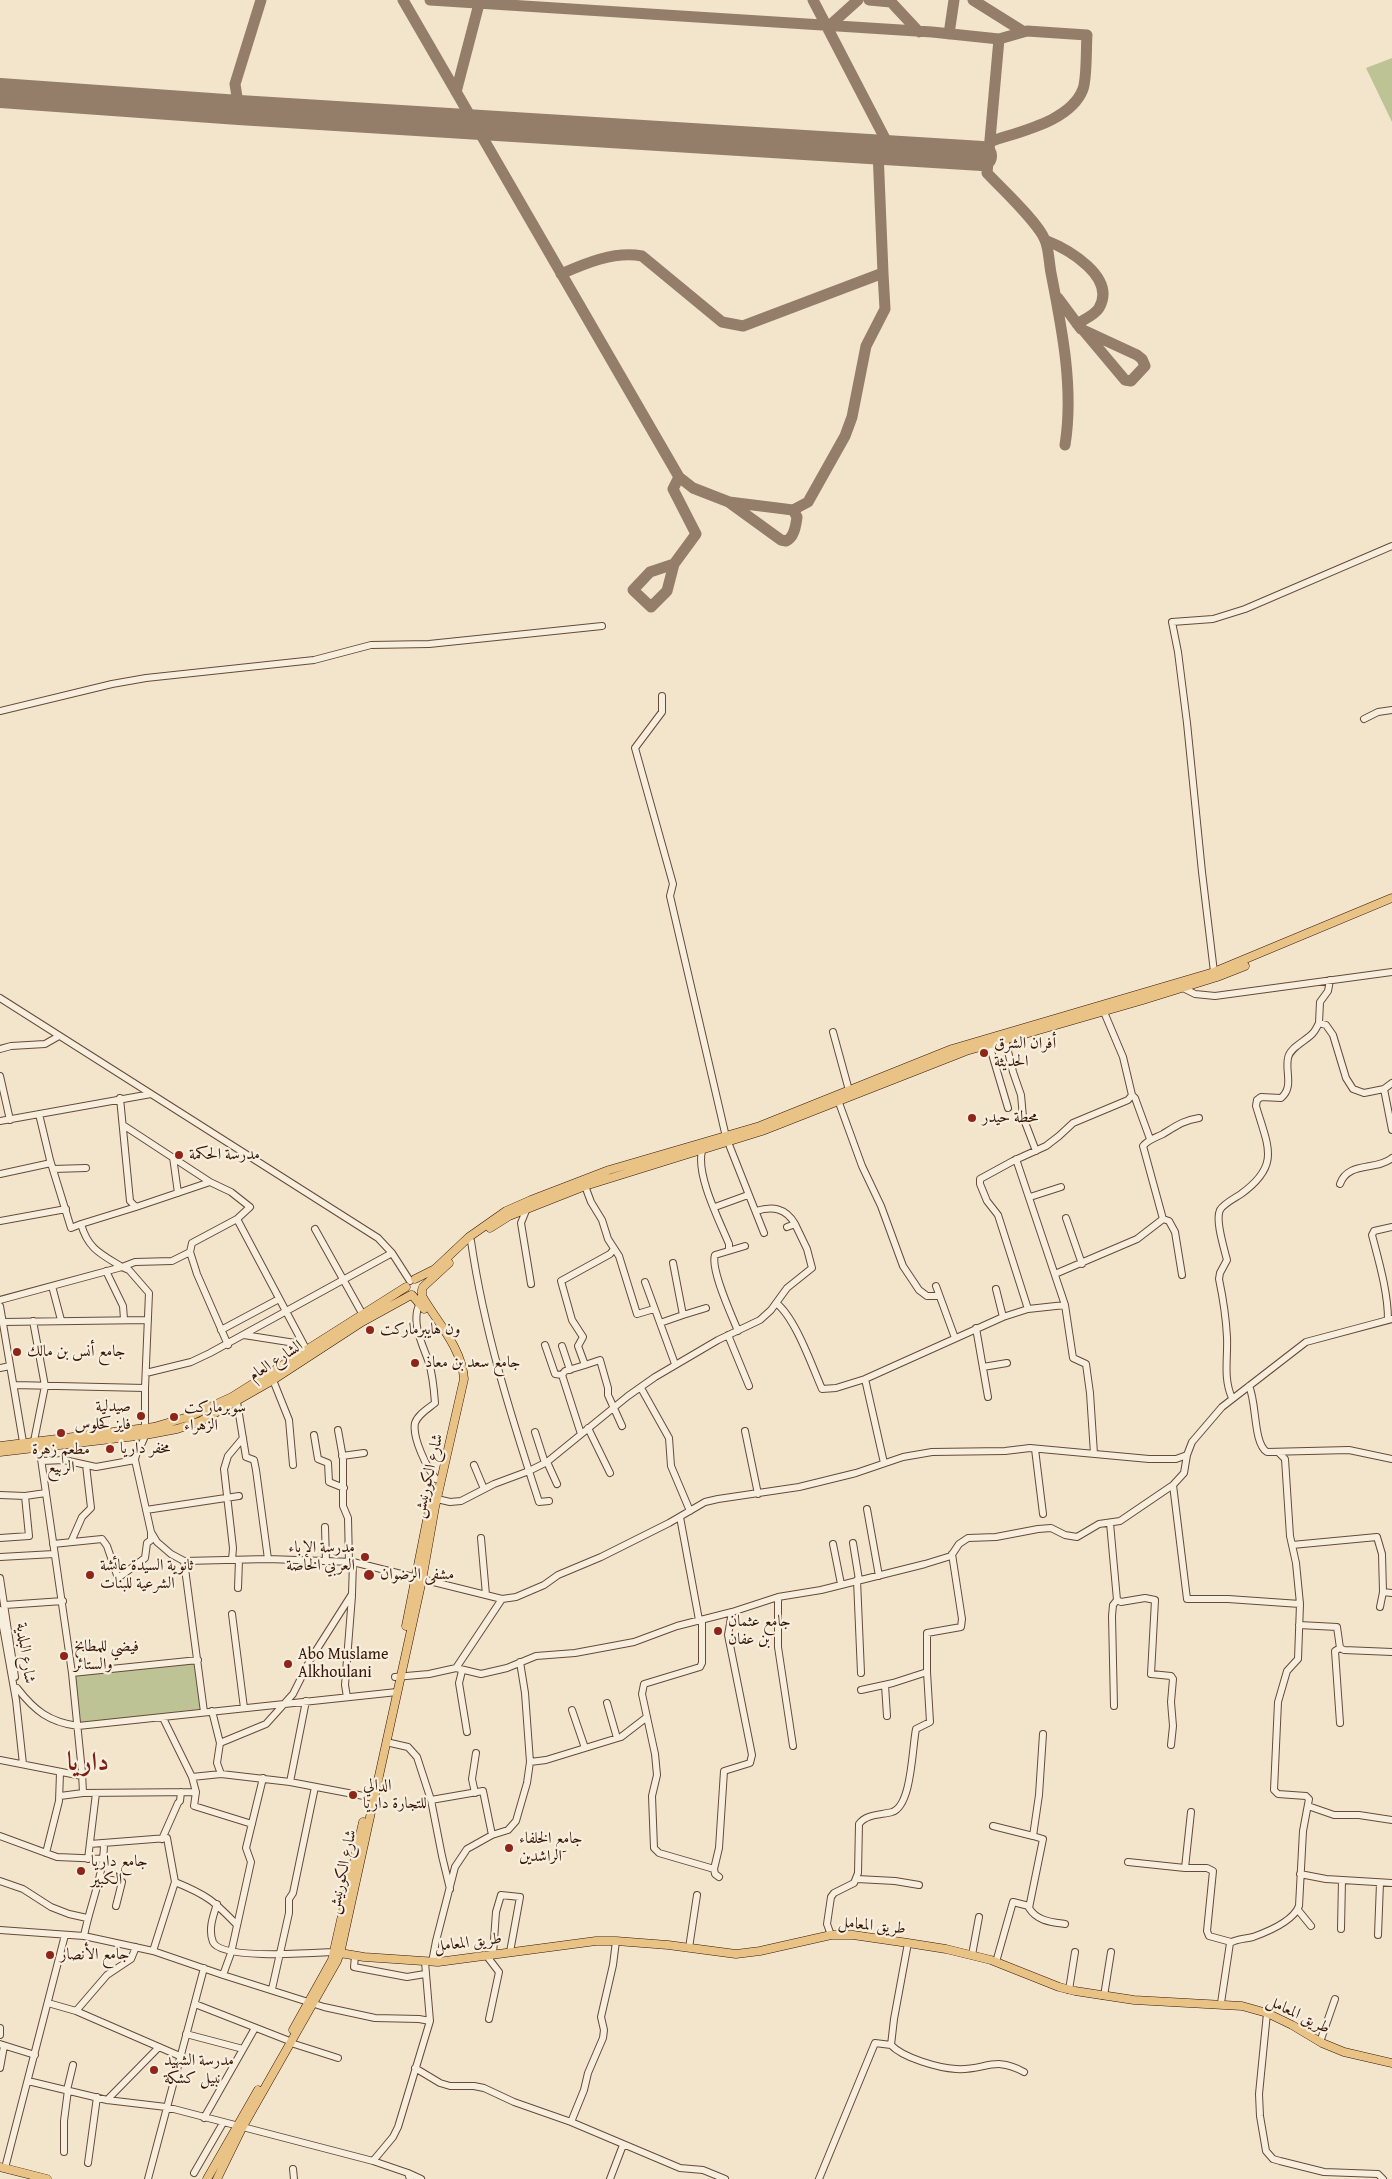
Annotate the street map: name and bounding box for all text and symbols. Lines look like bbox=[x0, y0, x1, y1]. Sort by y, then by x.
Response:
place label: أفران الشرق الحديثة bbox=[994, 1034, 1056, 1072]
marker: أفران الشرق الحديثة bbox=[978, 1047, 990, 1059]
place label: محطة حيدر bbox=[982, 1108, 1038, 1128]
marker: محطة حيدر bbox=[966, 1112, 978, 1124]
place label: مدرسة الحكمة bbox=[189, 1145, 260, 1165]
marker: مدرسة الحكمة bbox=[173, 1149, 185, 1161]
place label: ون هايبرماركت bbox=[380, 1320, 460, 1340]
marker: ون هايبرماركت bbox=[364, 1324, 376, 1336]
street label: الشارع العام bbox=[245, 1336, 307, 1386]
place label: جامع أنس بن مالك bbox=[27, 1342, 126, 1362]
marker: جامع أنس بن مالك bbox=[11, 1346, 23, 1358]
place label: جامع سعد بن معاذ bbox=[425, 1353, 520, 1373]
marker: جامع سعد بن معاذ bbox=[409, 1357, 421, 1369]
place label: صيدلية فايز كحلوس bbox=[75, 1397, 131, 1435]
place label: سوبرماركت الزهراء bbox=[184, 1398, 246, 1436]
marker: صيدلية فايز كحلوس bbox=[135, 1410, 147, 1422]
marker: سوبرماركت الزهراء bbox=[168, 1411, 180, 1423]
marker: مطعم زهرة الربيع bbox=[55, 1427, 67, 1439]
street label: شارع الكورنيش bbox=[410, 1432, 448, 1520]
place label: مخفر داريا bbox=[120, 1439, 170, 1459]
place label: مطعم زهرة الربيع bbox=[32, 1440, 90, 1478]
marker: مخفر داريا bbox=[104, 1443, 116, 1455]
place label: مدرسة الإباء العربي الخاصة bbox=[286, 1538, 355, 1576]
marker: مدرسة الإباء العربي الخاصة bbox=[359, 1551, 371, 1563]
place label: ثانوية السيدة عائشة الشرعية للبنات bbox=[100, 1556, 193, 1594]
place label: مشفى الرضوان bbox=[380, 1565, 454, 1585]
marker: مشفى الرضوان bbox=[362, 1568, 376, 1582]
marker: ثانوية السيدة عائشة الشرعية للبنات bbox=[84, 1569, 96, 1581]
place label: جامع عثمان بن عفان bbox=[728, 1612, 791, 1650]
street label: شارع البلدية bbox=[11, 1621, 39, 1685]
marker: جامع عثمان بن عفان bbox=[712, 1625, 724, 1637]
place label: فيضي للمطابخ والستائر bbox=[74, 1637, 139, 1675]
place label: Abo Muslame Alkhoulani bbox=[298, 1645, 388, 1683]
marker: فيضي للمطابخ والستائر bbox=[58, 1650, 70, 1662]
marker: Abo Muslame Alkhoulani bbox=[282, 1658, 294, 1670]
district label: داريا bbox=[67, 1747, 109, 1779]
place label: الدالي للتجارة داريا bbox=[363, 1776, 427, 1814]
marker: الدالي للتجارة داريا bbox=[347, 1789, 359, 1801]
street label: شارع الكورنيش bbox=[325, 1828, 361, 1916]
place label: جامع الخلفاء الراشدين bbox=[519, 1829, 583, 1867]
marker: جامع الخلفاء الراشدين bbox=[503, 1842, 515, 1854]
place label: جامع داريا الكبير bbox=[91, 1852, 148, 1890]
marker: جامع داريا الكبير bbox=[75, 1865, 87, 1877]
street label: طريق المعامل bbox=[837, 1913, 907, 1939]
street label: طريق المعامل bbox=[433, 1929, 503, 1957]
place label: جامع الأنصار bbox=[60, 1945, 129, 1965]
marker: جامع الأنصار bbox=[44, 1949, 56, 1961]
street label: طريق المعامل bbox=[1263, 1991, 1333, 2039]
place label: مدرسة الشهيد نبيل كشكة bbox=[164, 2051, 234, 2089]
marker: مدرسة الشهيد نبيل كشكة bbox=[148, 2064, 160, 2076]

